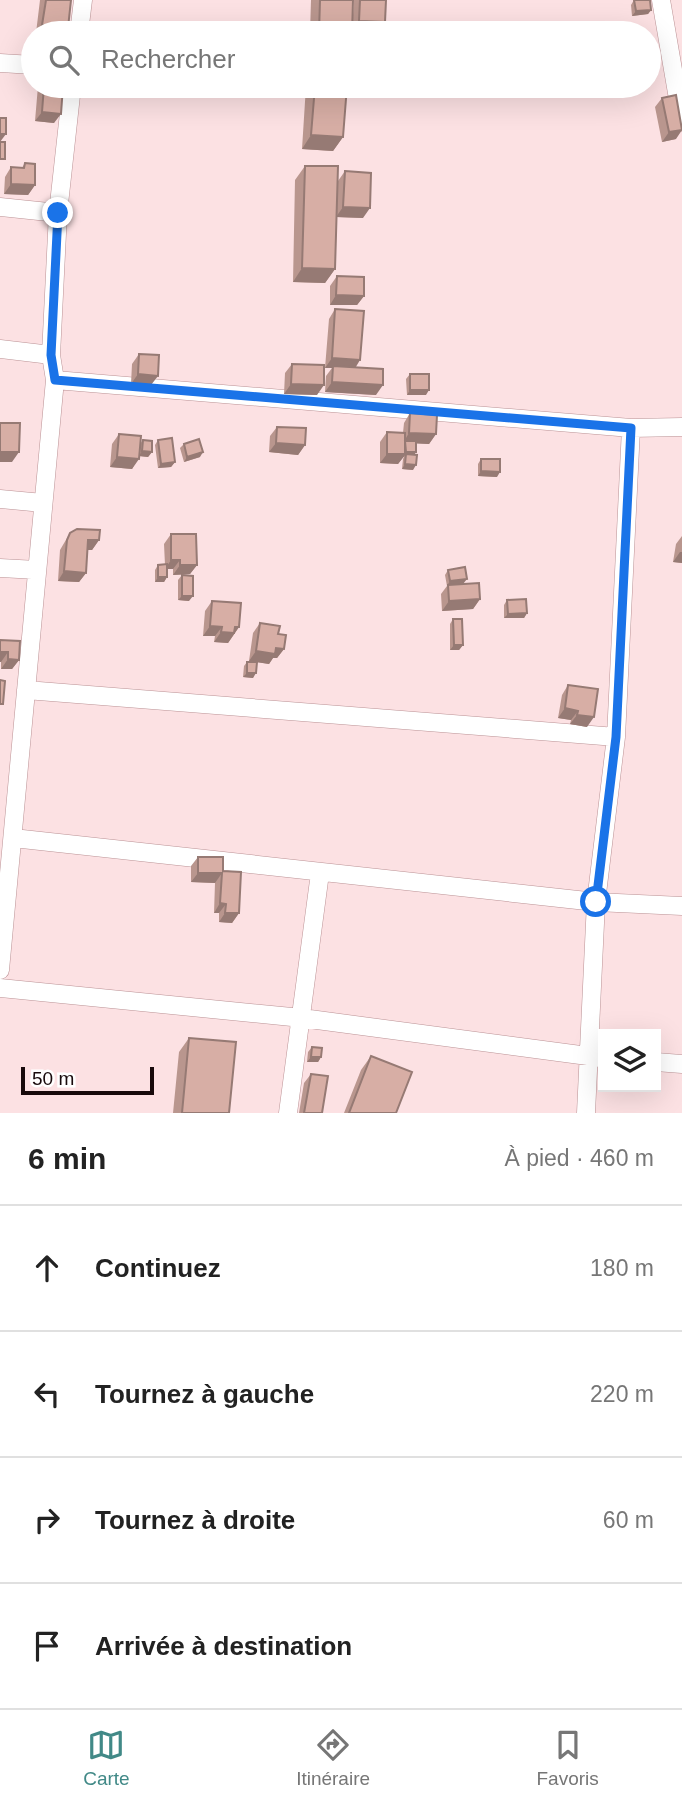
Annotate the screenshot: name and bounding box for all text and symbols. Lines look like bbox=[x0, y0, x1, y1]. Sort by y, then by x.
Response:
search box bbox=[21, 21, 661, 98]
icon: search bbox=[45, 41, 83, 79]
text: Rechercher bbox=[101, 44, 235, 74]
route end bbox=[42, 197, 73, 228]
route start bbox=[580, 886, 611, 917]
map controls bbox=[598, 1029, 661, 1092]
button: layers bbox=[598, 1029, 661, 1092]
scale bar bbox=[21, 1064, 154, 1096]
text: 50 m bbox=[32, 1068, 74, 1089]
text: 6 min bbox=[28, 1142, 106, 1175]
text: À pied · 460 m bbox=[504, 1145, 654, 1171]
icon: ahead bbox=[28, 1249, 66, 1287]
text: Continuez bbox=[95, 1253, 221, 1283]
text: 180 m bbox=[590, 1255, 654, 1281]
icon: left bbox=[28, 1375, 66, 1413]
text: Tournez à gauche bbox=[95, 1379, 314, 1409]
text: 220 m bbox=[590, 1381, 654, 1407]
icon: right bbox=[28, 1501, 66, 1539]
text: Tournez à droite bbox=[95, 1505, 295, 1535]
text: 60 m bbox=[603, 1507, 654, 1533]
icon: arrive bbox=[28, 1627, 66, 1665]
text: Arrivée à destination bbox=[95, 1631, 352, 1661]
tab: Carte bbox=[83, 1726, 130, 1790]
tab: Itinéraire bbox=[296, 1726, 370, 1790]
tab: Favoris bbox=[536, 1726, 599, 1790]

